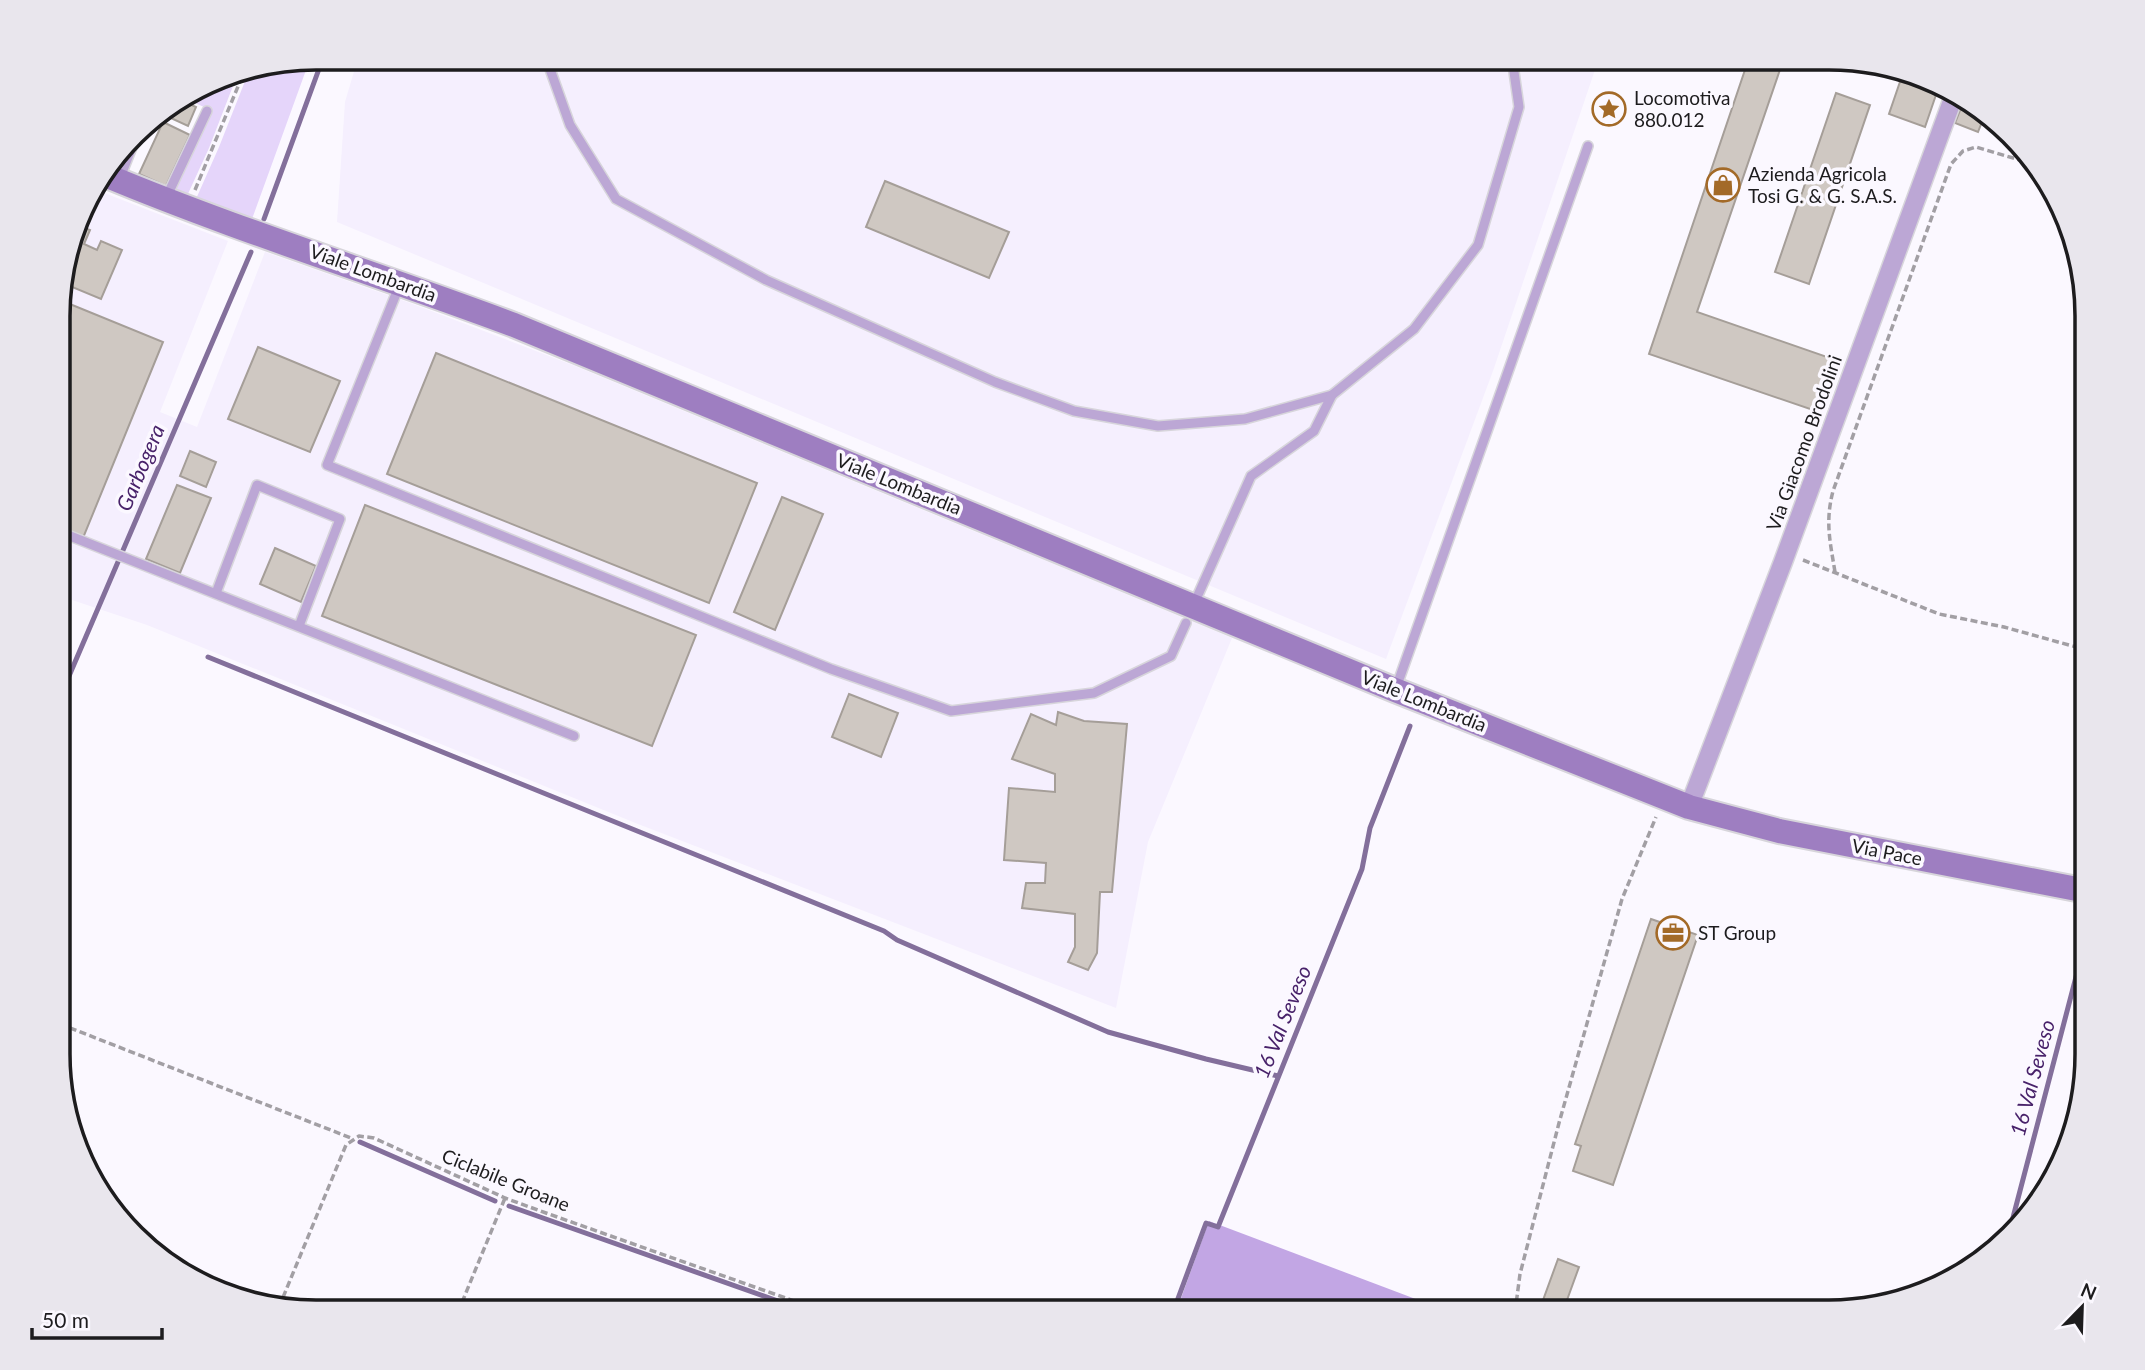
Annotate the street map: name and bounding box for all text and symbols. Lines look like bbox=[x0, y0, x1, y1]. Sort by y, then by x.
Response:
place label: Locomotiva 880.012 bbox=[1634, 86, 1730, 131]
place icon: Locomotiva 880.012 bbox=[1590, 90, 1628, 128]
place label: Azienda Agricola Tosi G. & G. S.A.S. bbox=[1748, 162, 1897, 207]
shop icon: Azienda Agricola Tosi G. & G. S.A.S. bbox=[1704, 166, 1742, 204]
street label: Viale Lombardia bbox=[307, 239, 440, 306]
street label: Via Giacomo Brodolini bbox=[1761, 352, 1846, 534]
water label: Garbogera bbox=[110, 421, 169, 514]
street label: Viale Lombardia bbox=[833, 448, 965, 519]
street label: Viale Lombardia bbox=[1358, 665, 1490, 736]
street label: Via Pace bbox=[1850, 833, 1924, 870]
office icon: ST Group bbox=[1654, 914, 1692, 952]
place label: ST Group bbox=[1698, 921, 1776, 944]
water label: 16 Val Seveso bbox=[1248, 961, 1316, 1081]
water label: 16 Val Seveso bbox=[2004, 1017, 2059, 1138]
street label: Ciclabile Groane bbox=[439, 1143, 574, 1216]
north arrow bbox=[2047, 1272, 2117, 1342]
text: N bbox=[2078, 1277, 2100, 1304]
scale bar bbox=[32, 1296, 161, 1340]
text: 50 m bbox=[42, 1307, 89, 1332]

